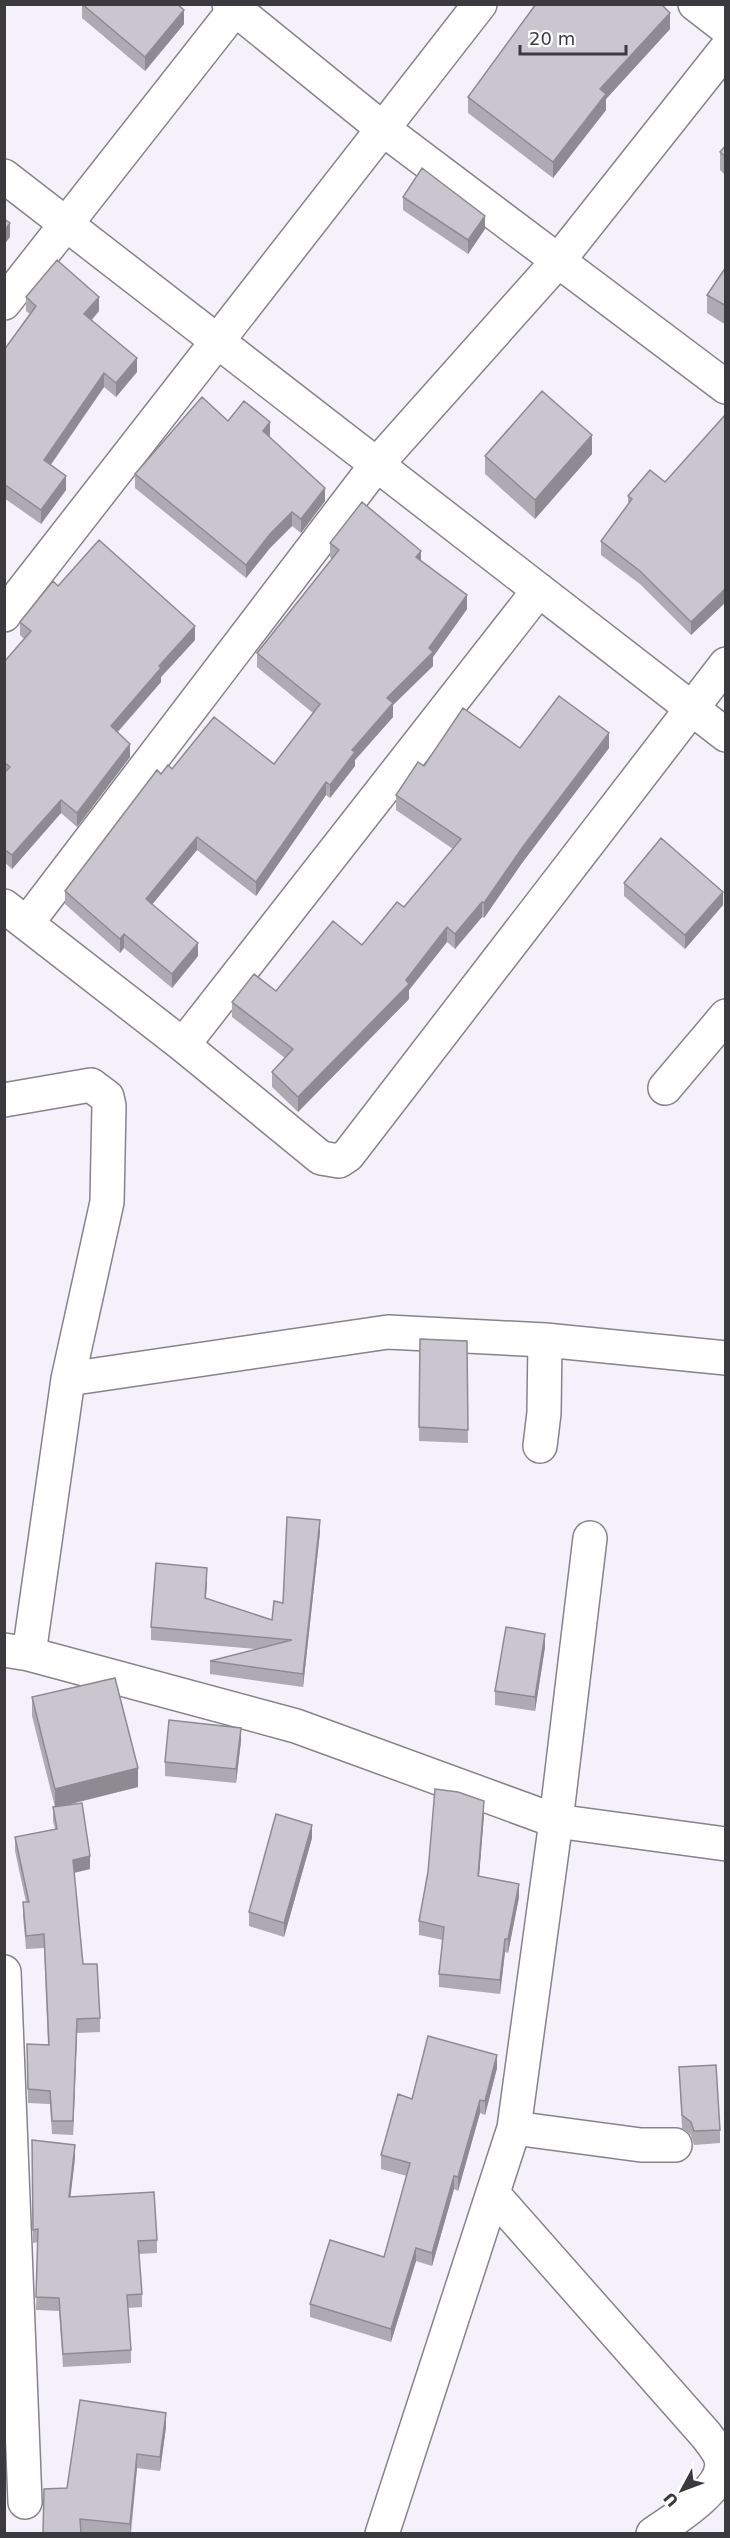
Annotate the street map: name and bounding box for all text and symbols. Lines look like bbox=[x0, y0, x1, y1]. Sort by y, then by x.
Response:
scale bar bbox=[520, 18, 626, 56]
text: 20 m bbox=[529, 28, 575, 49]
north arrow bbox=[652, 2460, 712, 2520]
text: U bbox=[660, 2488, 682, 2511]

